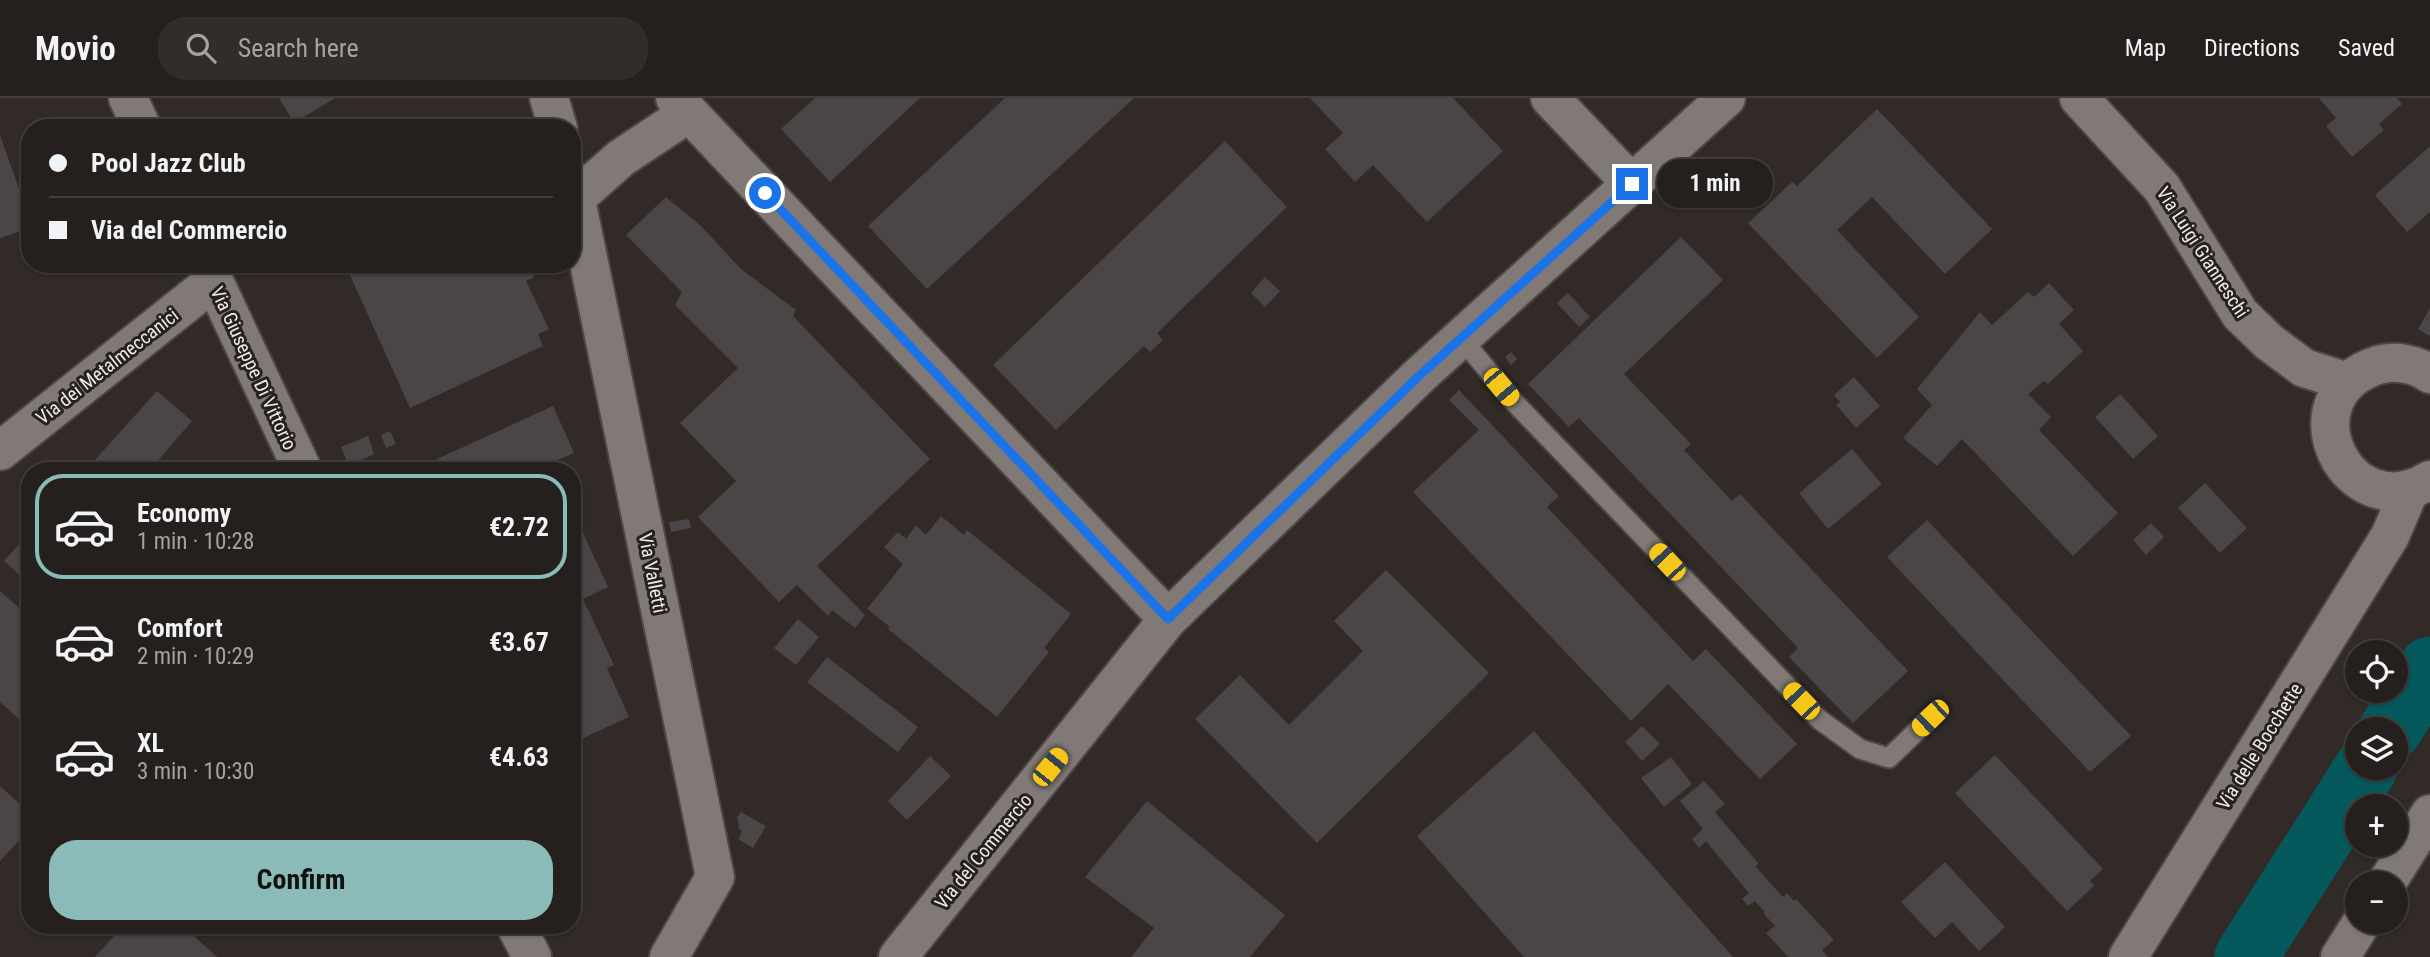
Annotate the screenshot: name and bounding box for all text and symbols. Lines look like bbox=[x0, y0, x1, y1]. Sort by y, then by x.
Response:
search box bbox=[158, 17, 648, 80]
text: Movio bbox=[35, 29, 116, 68]
icon: search bbox=[182, 29, 220, 67]
text: Search here bbox=[238, 33, 359, 63]
text: Map bbox=[2125, 34, 2166, 62]
text: Directions bbox=[2204, 34, 2300, 62]
text: Saved bbox=[2338, 34, 2395, 62]
text: Pool Jazz Club bbox=[91, 148, 246, 178]
callout: 1 min bbox=[1656, 160, 1772, 208]
route end bbox=[1616, 168, 1648, 200]
text: 1 min bbox=[1689, 170, 1741, 197]
route start bbox=[749, 177, 781, 209]
street label: Via Luigi Gianneschi bbox=[2152, 182, 2254, 322]
text: Via del Commercio bbox=[91, 215, 287, 245]
street label: Via Giuseppe Di Vittorio bbox=[206, 283, 302, 454]
street label: Via dei Metalmeccanici bbox=[31, 304, 183, 429]
car bbox=[1480, 364, 1523, 410]
icon: car bbox=[53, 495, 116, 558]
text: Economy bbox=[137, 498, 231, 528]
text: €2.72 bbox=[489, 512, 549, 542]
text: 1 min · 10:28 bbox=[137, 528, 254, 555]
street label: Via Valletti bbox=[633, 531, 672, 615]
car bbox=[1645, 539, 1690, 585]
icon: car bbox=[53, 610, 116, 673]
text: Comfort bbox=[137, 613, 223, 643]
text: €3.67 bbox=[489, 627, 549, 657]
map controls bbox=[2345, 640, 2408, 934]
button: locate bbox=[2345, 640, 2408, 703]
text: 2 min · 10:29 bbox=[137, 643, 254, 670]
car bbox=[1779, 679, 1824, 723]
street label: Via delle Bocchette bbox=[2211, 679, 2308, 814]
car bbox=[1908, 696, 1953, 740]
button: layers bbox=[2345, 717, 2408, 780]
icon: car bbox=[53, 725, 116, 788]
text: XL bbox=[137, 728, 164, 758]
text: €4.63 bbox=[489, 742, 549, 772]
car bbox=[1029, 744, 1072, 790]
text: 3 min · 10:30 bbox=[137, 758, 254, 785]
street label: Via del Commercio bbox=[930, 789, 1037, 914]
button: + bbox=[2345, 794, 2408, 857]
button: Confirm bbox=[49, 840, 553, 920]
button: − bbox=[2345, 871, 2408, 934]

